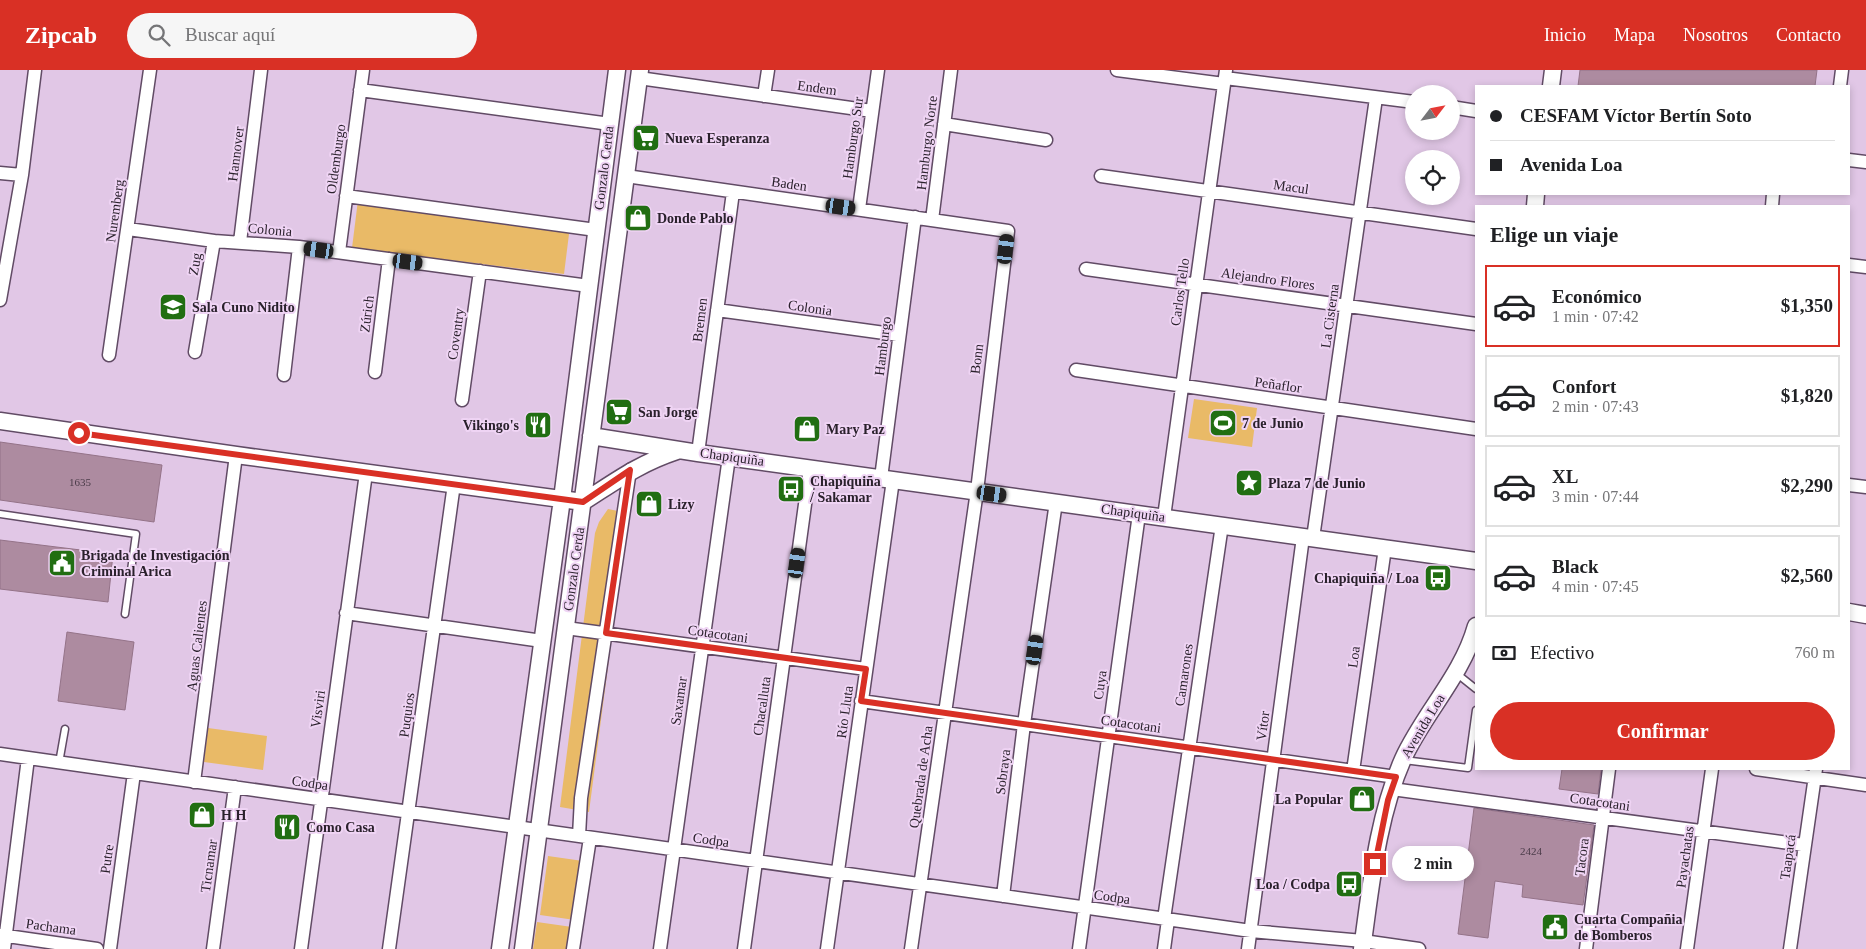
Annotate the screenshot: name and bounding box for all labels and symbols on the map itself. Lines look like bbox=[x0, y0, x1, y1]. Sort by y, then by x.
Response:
street label: Endem bbox=[796, 78, 838, 98]
north arrow bbox=[1405, 85, 1460, 140]
street label: Hamburgo Norte bbox=[914, 95, 940, 191]
street label: Hamburgo Sur bbox=[840, 96, 866, 180]
street label: Oldemburgo bbox=[324, 123, 348, 195]
supermarket icon: Nueva Esperanza bbox=[631, 123, 661, 153]
street label: Gonzalo Cerda bbox=[591, 124, 617, 211]
street label: Hannover bbox=[225, 125, 247, 182]
place label: Nueva Esperanza bbox=[665, 131, 770, 146]
street label: Baden bbox=[770, 174, 808, 194]
street label: Macul bbox=[1272, 177, 1310, 197]
street label: Nuremberg bbox=[103, 179, 127, 243]
car bbox=[825, 197, 856, 217]
shop icon: Donde Pablo bbox=[623, 203, 653, 233]
place label: Donde Pablo bbox=[657, 211, 734, 226]
street label: Colonia bbox=[247, 221, 294, 239]
car bbox=[996, 233, 1015, 265]
car bbox=[303, 240, 334, 260]
street label: Zug bbox=[186, 252, 204, 276]
car bbox=[392, 253, 423, 271]
street label: Carlos Tello bbox=[1168, 257, 1192, 327]
street label: Alejandro Flores bbox=[1220, 265, 1316, 293]
street label: La Cisterna bbox=[1318, 282, 1342, 349]
school or university icon: Sala Cuno Nidito bbox=[158, 292, 188, 322]
street label: Zúrich bbox=[357, 295, 377, 333]
street label: Bremen bbox=[690, 297, 710, 343]
street label: Colonia bbox=[787, 297, 834, 319]
place label: Sala Cuno Nidito bbox=[192, 300, 295, 315]
street label: Coventry bbox=[445, 307, 467, 361]
street label: Hamburgo bbox=[872, 315, 894, 377]
street label: Bonn bbox=[968, 343, 986, 375]
street label: Peñaflor bbox=[1253, 374, 1303, 396]
supermarket icon: San Jorge bbox=[604, 397, 634, 427]
place label: San Jorge bbox=[638, 405, 698, 420]
sports icon: 7 de Junio bbox=[1208, 408, 1238, 438]
restaurant icon: Vikingo's bbox=[523, 410, 553, 440]
shop icon: Mary Paz bbox=[792, 414, 822, 444]
place label: 7 de Junio bbox=[1242, 416, 1303, 431]
place label: Vikingo's bbox=[463, 418, 520, 433]
route start bbox=[68, 422, 90, 444]
place label: Mary Paz bbox=[826, 422, 885, 437]
street label: Chapiquiña bbox=[699, 445, 766, 469]
place icon: Plaza 7 de Junio bbox=[1234, 468, 1264, 498]
bus stop icon: Chapiquiña / Sakamar bbox=[776, 474, 806, 504]
place label: Chapiquiña / Sakamar bbox=[809, 474, 881, 505]
house number: 1635 bbox=[69, 476, 92, 488]
place label: Plaza 7 de Junio bbox=[1268, 476, 1366, 491]
car bbox=[976, 484, 1007, 504]
shop icon: Lizy bbox=[634, 489, 664, 519]
place label: Lizy bbox=[668, 497, 694, 512]
street label: Chapiquiña bbox=[1100, 501, 1167, 525]
street label: Gonzalo Cerda bbox=[561, 525, 587, 612]
car bbox=[787, 547, 806, 579]
public building icon: Brigada de Investigación Criminal Arica bbox=[47, 548, 77, 578]
place label: Brigada de Investigación Criminal Arica bbox=[81, 548, 230, 579]
bus stop icon: Chapiquiña / Loa bbox=[1423, 563, 1453, 593]
place label: Chapiquiña / Loa bbox=[1314, 571, 1419, 586]
street label: Aguas Calientes bbox=[184, 600, 210, 692]
street label: Cotacotani bbox=[687, 622, 749, 646]
car bbox=[1025, 634, 1044, 666]
street label: Camarones bbox=[1172, 643, 1196, 707]
street label: Loa bbox=[1345, 644, 1363, 669]
street label: Cuya bbox=[1091, 669, 1110, 701]
street label: Saxamar bbox=[668, 675, 690, 726]
street label: Chacalluta bbox=[750, 675, 774, 737]
street label: Río Lluta bbox=[834, 684, 856, 739]
street label: Visviri bbox=[308, 689, 328, 729]
street label: Avenida Loa bbox=[1398, 691, 1448, 761]
street label: Puquios bbox=[396, 692, 418, 738]
street label: Vítor bbox=[1254, 710, 1273, 742]
street label: Cotacotani bbox=[1100, 712, 1162, 736]
street label: Quebrada de Acha bbox=[906, 724, 936, 829]
street label: Sobraya bbox=[993, 748, 1013, 796]
street label: Codpa bbox=[291, 773, 330, 793]
shop icon: La Popular bbox=[1347, 784, 1377, 814]
street label: Cotacotani bbox=[1569, 790, 1631, 814]
place label: La Popular bbox=[1275, 792, 1343, 807]
shop icon: H H bbox=[187, 800, 217, 830]
place label: H H bbox=[221, 808, 246, 823]
restaurant icon: Como Casa bbox=[272, 812, 302, 842]
place label: Como Casa bbox=[306, 820, 375, 835]
street label: Payachatas bbox=[1673, 825, 1697, 889]
street label: Codpa bbox=[692, 830, 731, 850]
street label: Taapacá bbox=[1777, 833, 1799, 881]
street label: Tacora bbox=[1572, 837, 1592, 877]
street label: Ticnamar bbox=[198, 838, 220, 893]
street label: Putre bbox=[98, 843, 116, 875]
house number: 2424 bbox=[1520, 845, 1543, 857]
callout: 2 min bbox=[1392, 846, 1475, 882]
route end bbox=[1364, 853, 1386, 875]
bus stop icon: Loa / Codpa bbox=[1334, 869, 1364, 899]
place label: Loa / Codpa bbox=[1256, 877, 1330, 892]
street label: Codpa bbox=[1093, 887, 1132, 907]
public building icon: Cuarta Compañia de Bomberos bbox=[1540, 912, 1570, 942]
place label: Cuarta Compañia de Bomberos bbox=[1574, 912, 1683, 943]
street label: Pachama bbox=[25, 916, 78, 938]

